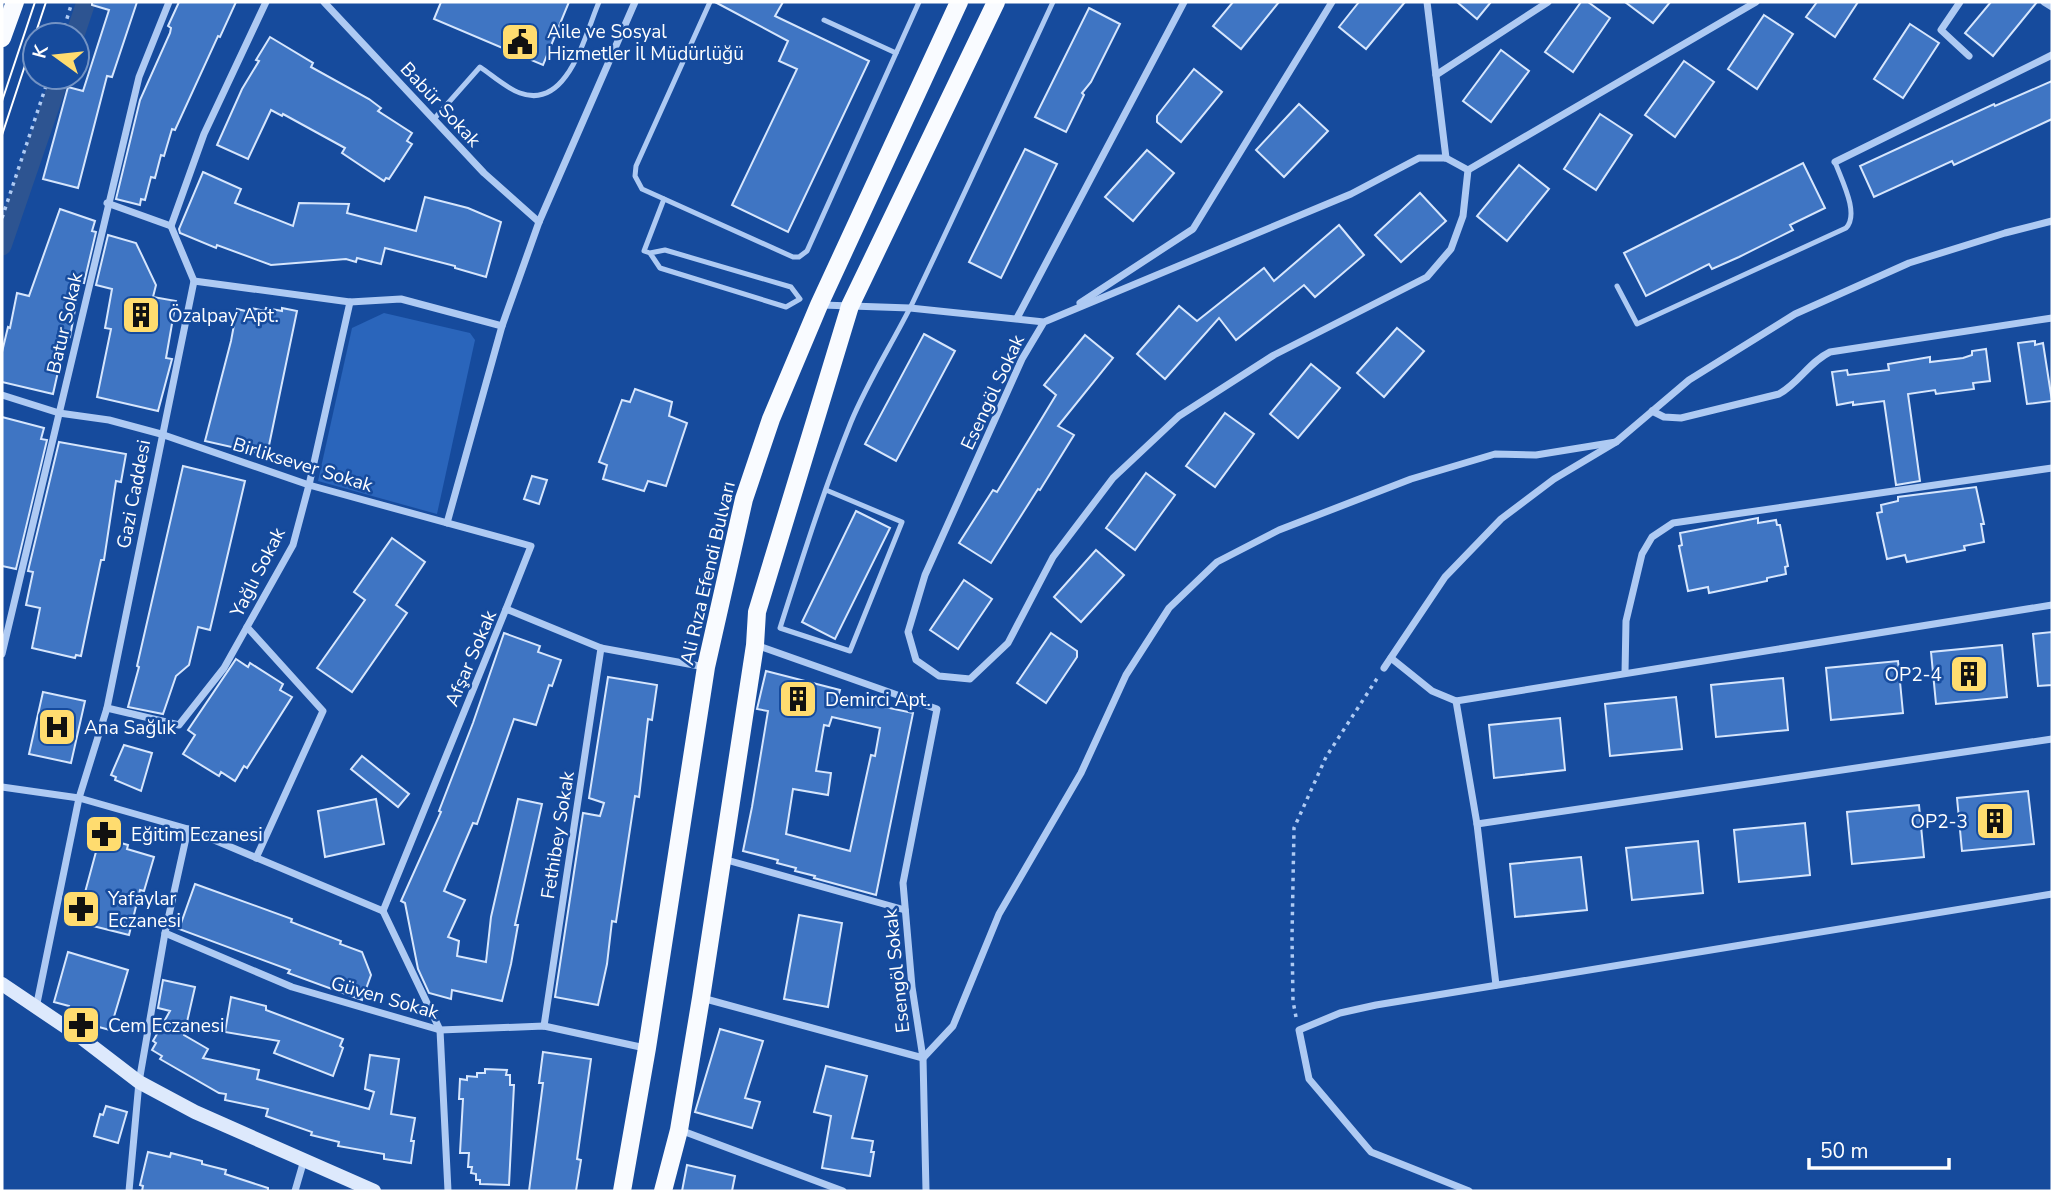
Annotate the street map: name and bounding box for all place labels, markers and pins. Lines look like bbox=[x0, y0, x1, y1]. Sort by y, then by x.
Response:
place label: Aile ve Sosyal Hizmetler İl Müdürlüğü bbox=[547, 19, 744, 67]
public building icon: Aile ve Sosyal Hizmetler İl Müdürlüğü bbox=[499, 21, 541, 63]
building icon: Özalpay Apt. bbox=[120, 294, 162, 336]
place label: Özalpay Apt. bbox=[168, 303, 279, 329]
building icon: OP2-4 bbox=[1948, 653, 1990, 695]
place label: OP2-4 bbox=[1885, 662, 1942, 688]
building icon: Demirci Apt. bbox=[777, 678, 819, 720]
place label: Demirci Apt. bbox=[825, 687, 931, 713]
hospital icon: Ana Sağlık bbox=[36, 706, 78, 748]
place label: Ana Sağlık bbox=[84, 715, 177, 741]
building icon: OP2-3 bbox=[1974, 800, 2016, 842]
place label: OP2-3 bbox=[1911, 809, 1968, 835]
pharmacy icon: Eğitim Eczanesi bbox=[83, 813, 125, 855]
place label: Eğitim Eczanesi bbox=[131, 822, 263, 848]
place label: Yafaylar Eczanesi bbox=[107, 886, 181, 934]
pharmacy icon: Yafaylar Eczanesi bbox=[60, 888, 102, 930]
pharmacy icon: Cem Eczanesi bbox=[60, 1004, 102, 1046]
place label: Cem Eczanesi bbox=[108, 1013, 224, 1039]

